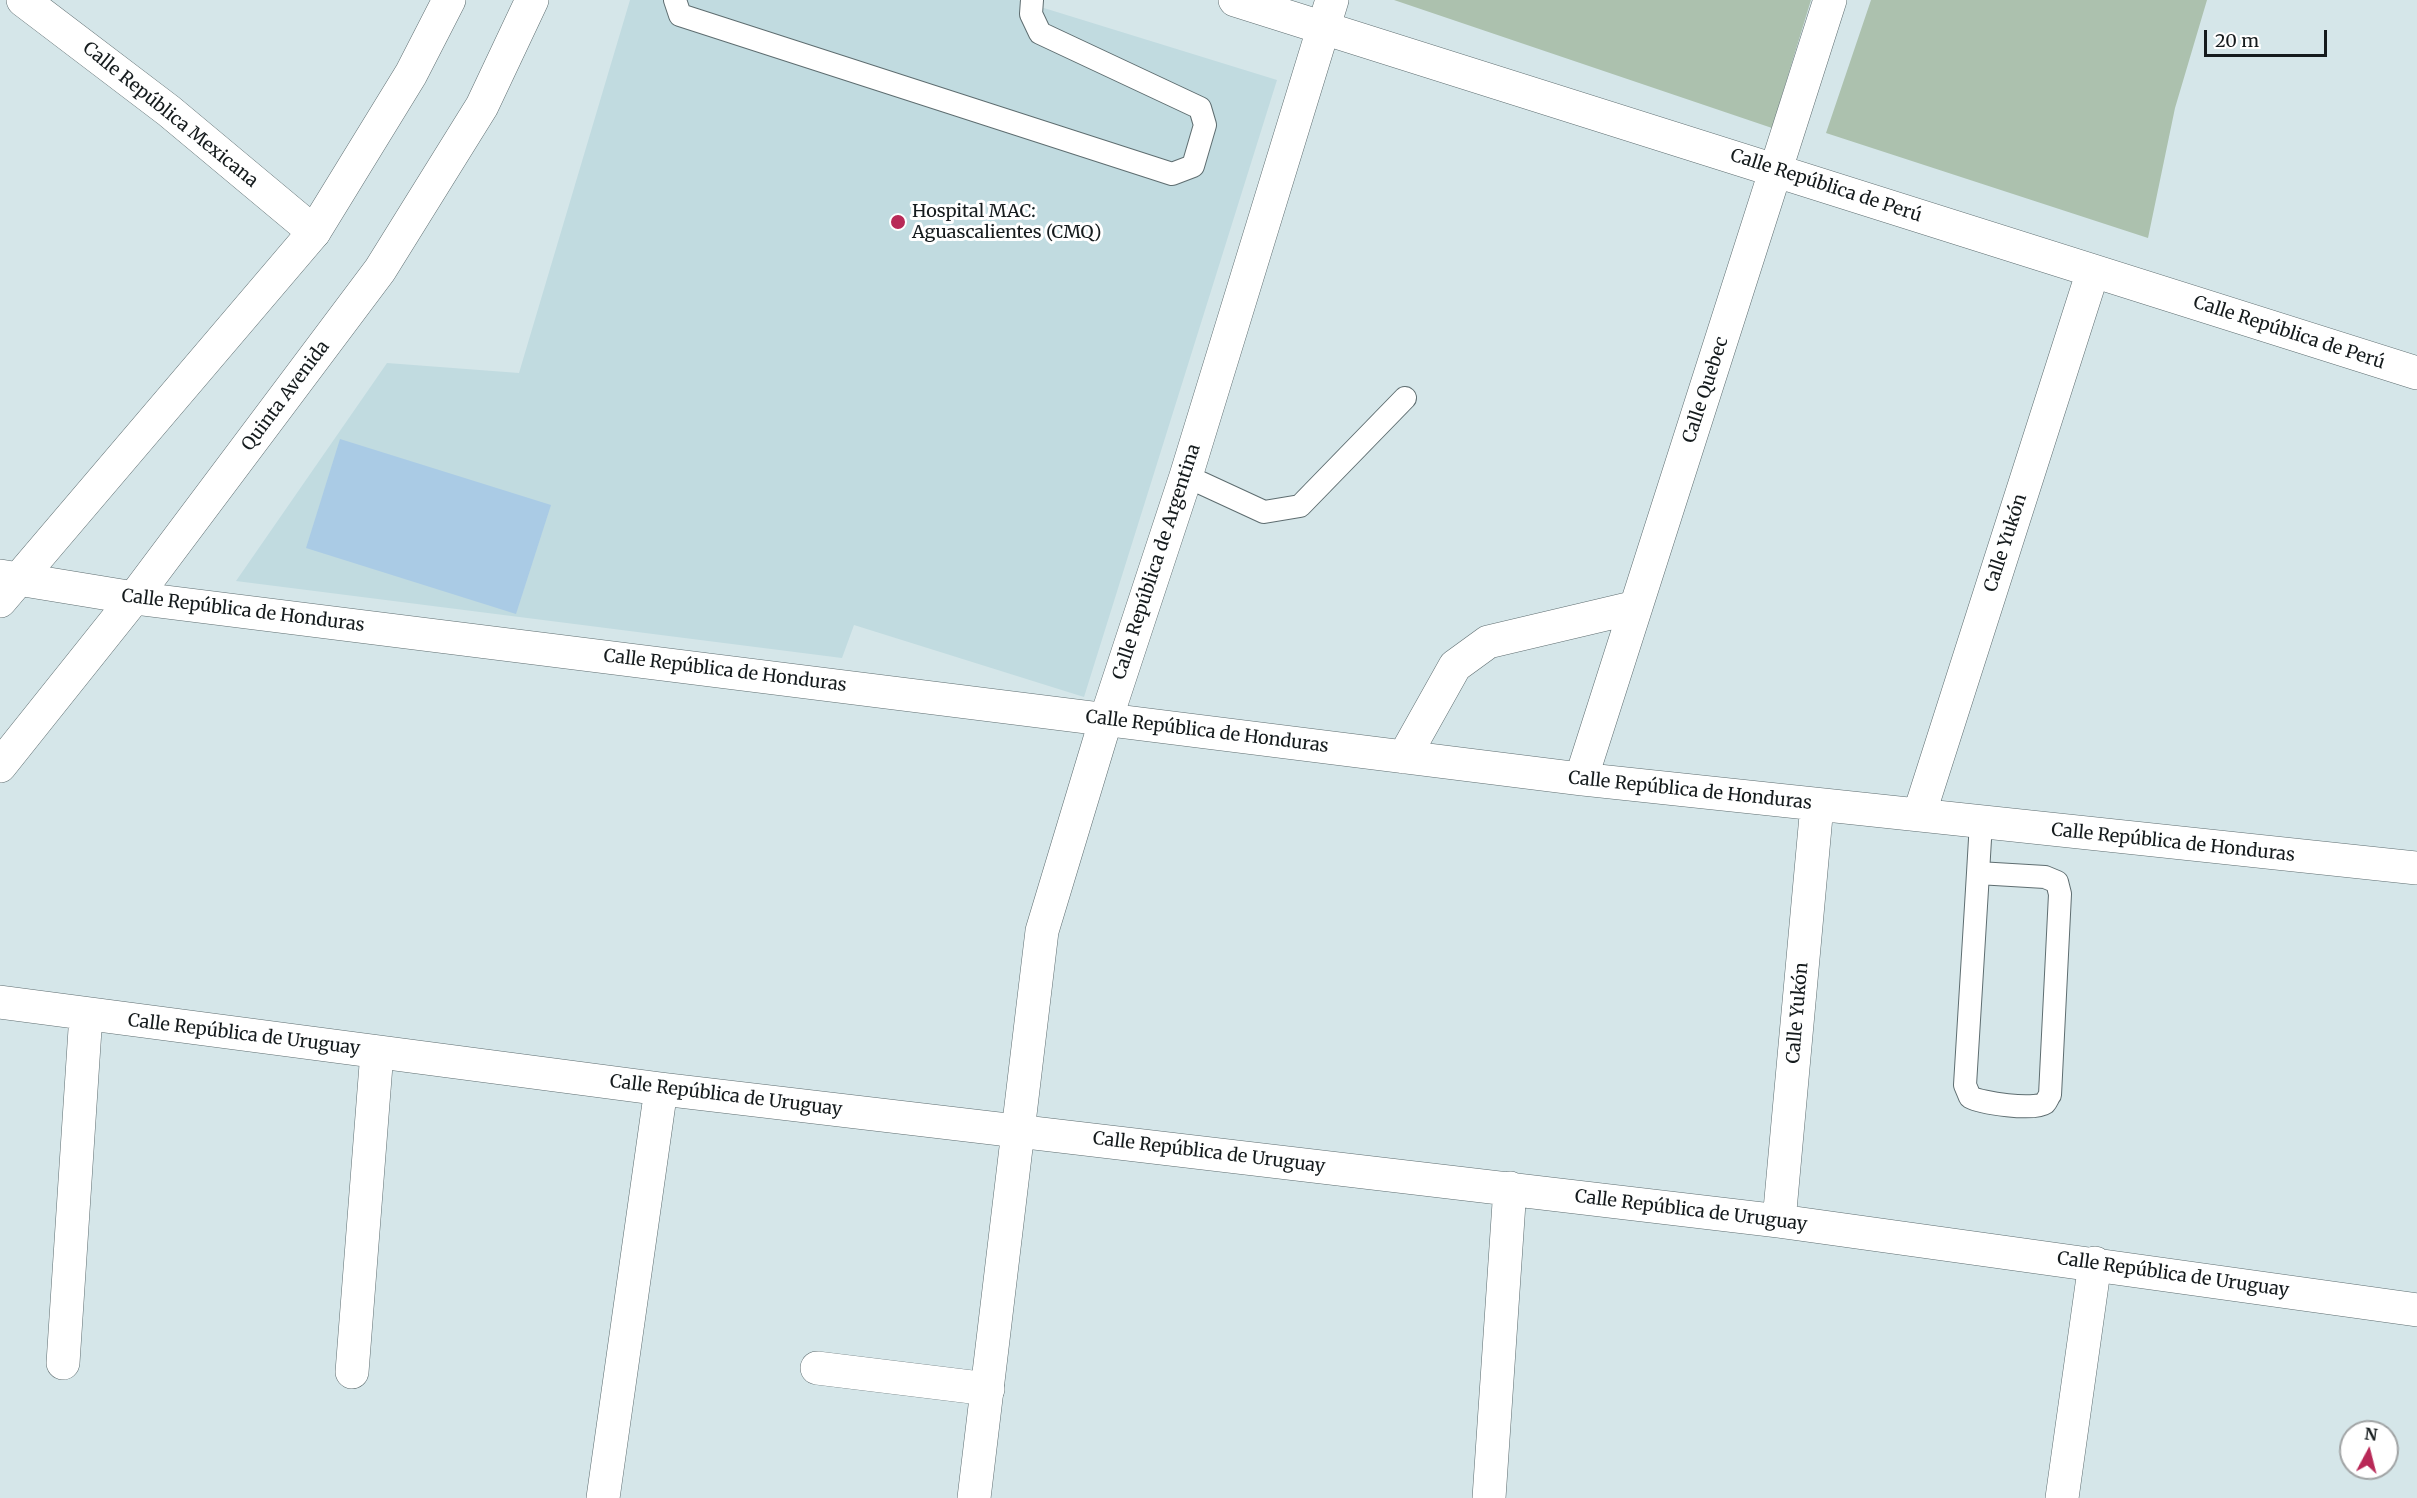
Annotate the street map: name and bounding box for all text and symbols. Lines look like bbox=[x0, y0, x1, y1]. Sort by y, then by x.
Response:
scale bar bbox=[2207, 18, 2330, 56]
text: 20 m bbox=[2215, 29, 2259, 52]
street label: Calle República Mexicana bbox=[78, 38, 262, 192]
street label: Calle República de Perú bbox=[1728, 145, 1924, 227]
place label: Hospital MAC: Aguascalientes (CMQ) bbox=[912, 201, 1101, 244]
marker: Hospital MAC: Aguascalientes (CMQ) bbox=[889, 213, 907, 231]
street label: Calle República de Perú bbox=[2191, 292, 2387, 374]
street label: Calle Quebec bbox=[1679, 334, 1733, 446]
street label: Quinta Avenida bbox=[238, 337, 334, 455]
street label: Calle República de Argentina bbox=[1109, 441, 1205, 683]
street label: Calle Yukón bbox=[1980, 491, 2032, 595]
street label: Calle República de Honduras bbox=[120, 585, 366, 637]
street label: Calle República de Honduras bbox=[602, 645, 848, 697]
street label: Calle República de Honduras bbox=[1084, 706, 1330, 758]
street label: Calle República de Honduras bbox=[1567, 767, 1813, 815]
street label: Calle República de Honduras bbox=[2050, 819, 2296, 867]
street label: Calle Yukón bbox=[1783, 961, 1813, 1065]
street label: Calle República de Uruguay bbox=[127, 1010, 361, 1060]
street label: Calle República de Uruguay bbox=[609, 1071, 843, 1121]
street label: Calle República de Uruguay bbox=[1092, 1128, 1326, 1178]
street label: Calle República de Uruguay bbox=[1574, 1186, 1808, 1236]
street label: Calle República de Uruguay bbox=[2056, 1248, 2290, 1302]
north arrow bbox=[2339, 1420, 2399, 1480]
text: N bbox=[2363, 1423, 2378, 1445]

